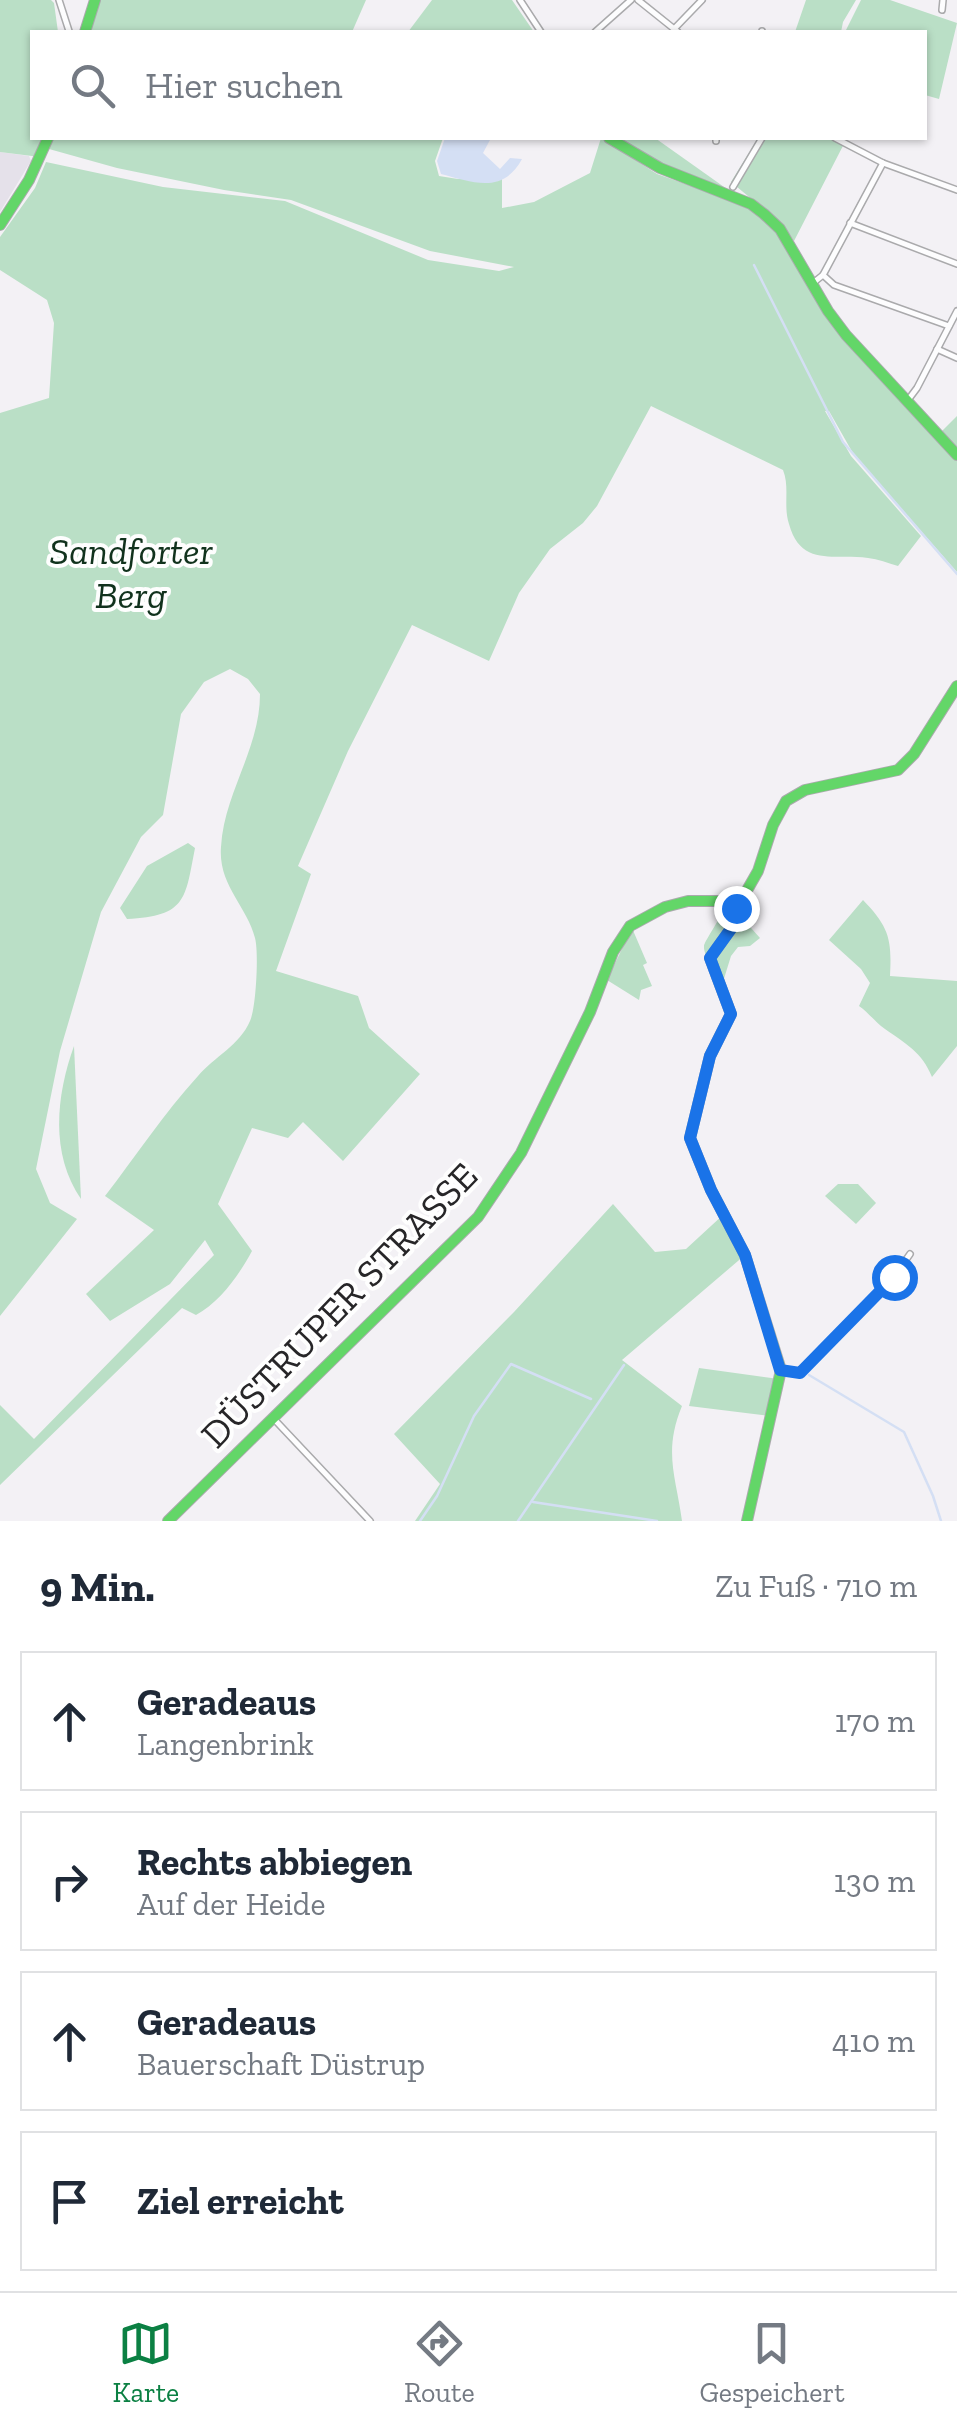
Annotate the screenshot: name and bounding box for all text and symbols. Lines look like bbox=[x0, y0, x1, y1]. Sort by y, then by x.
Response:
search box bbox=[30, 30, 927, 140]
icon: search bbox=[65, 58, 120, 113]
text: Hier suchen bbox=[145, 62, 343, 108]
park label: Sandforter Berg bbox=[49, 528, 214, 618]
route end bbox=[714, 886, 760, 932]
street label: DÜSTRUPER STRASSE bbox=[191, 1153, 487, 1457]
route start bbox=[872, 1255, 918, 1301]
text: 9 Min. bbox=[40, 1561, 155, 1612]
text: Zu Fuß · 710 m bbox=[715, 1567, 917, 1605]
text: Geradeaus bbox=[137, 1679, 316, 1725]
icon: ahead bbox=[42, 1694, 97, 1749]
text: 170 m bbox=[835, 1702, 915, 1740]
text: Langenbrink bbox=[137, 1725, 314, 1763]
text: Rechts abbiegen bbox=[137, 1839, 412, 1885]
icon: right bbox=[42, 1854, 97, 1909]
text: 130 m bbox=[834, 1862, 915, 1900]
text: Auf der Heide bbox=[137, 1885, 325, 1923]
text: Geradeaus bbox=[137, 1999, 316, 2045]
icon: ahead bbox=[42, 2014, 97, 2069]
text: 410 m bbox=[832, 2022, 915, 2060]
text: Bauerschaft Düstrup bbox=[137, 2045, 425, 2083]
icon: arrive bbox=[42, 2174, 97, 2229]
text: Ziel erreicht bbox=[137, 2178, 344, 2224]
tab: Karte bbox=[112, 2316, 179, 2409]
tab: Route bbox=[404, 2316, 475, 2409]
tab: Gespeichert bbox=[699, 2316, 845, 2409]

